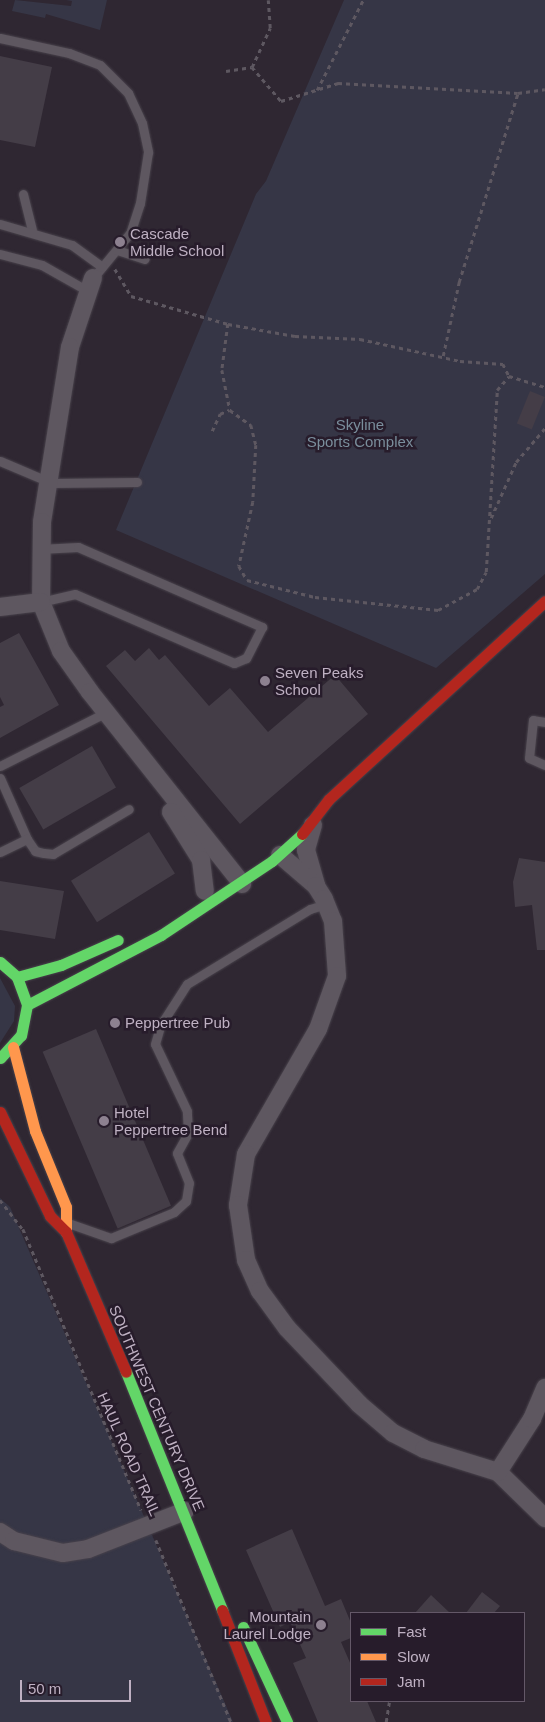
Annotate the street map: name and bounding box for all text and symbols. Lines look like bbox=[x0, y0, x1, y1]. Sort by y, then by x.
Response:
place label: Cascade Middle School bbox=[130, 224, 224, 259]
marker: Cascade Middle School bbox=[114, 236, 126, 248]
park label: Skyline Sports Complex bbox=[307, 415, 413, 450]
place label: Seven Peaks School bbox=[275, 663, 363, 698]
marker: Seven Peaks School bbox=[259, 675, 271, 687]
place label: Peppertree Pub bbox=[125, 1014, 230, 1032]
marker: Peppertree Pub bbox=[109, 1017, 121, 1029]
place label: Hotel Peppertree Bend bbox=[114, 1103, 227, 1138]
marker: Hotel Peppertree Bend bbox=[98, 1115, 110, 1127]
street label: SOUTHWEST CENTURY DRIVE bbox=[105, 1302, 209, 1514]
street label: HAUL ROAD TRAIL bbox=[93, 1389, 165, 1519]
place label: Mountain Laurel Lodge bbox=[223, 1607, 311, 1642]
legend bbox=[350, 1612, 525, 1702]
marker: Mountain Laurel Lodge bbox=[315, 1619, 327, 1631]
text: Fast bbox=[397, 1623, 426, 1640]
text: Slow bbox=[397, 1648, 430, 1665]
scale bar bbox=[22, 1670, 134, 1702]
text: Jam bbox=[397, 1673, 425, 1690]
text: 50 m bbox=[28, 1680, 61, 1697]

